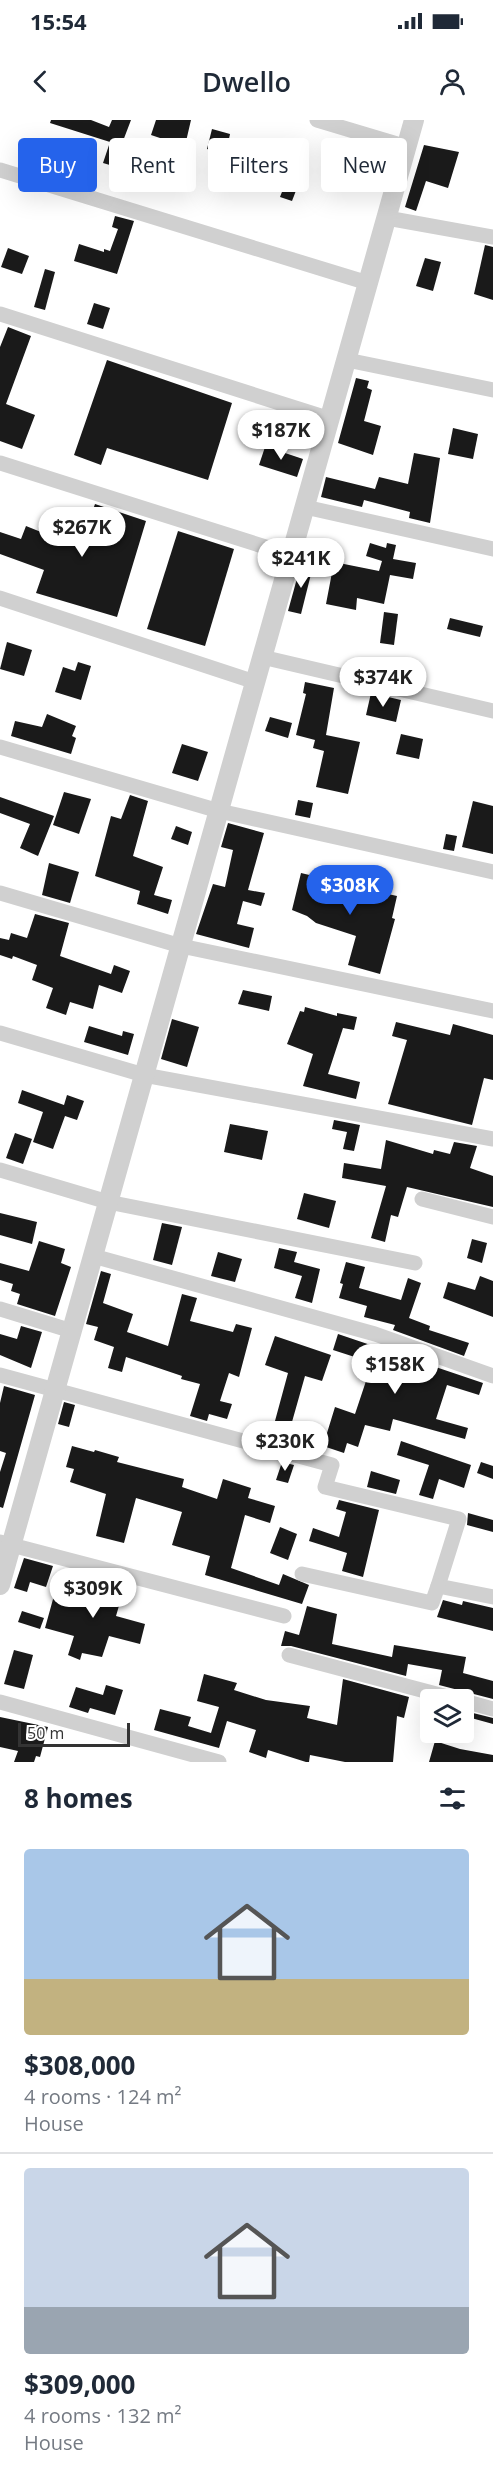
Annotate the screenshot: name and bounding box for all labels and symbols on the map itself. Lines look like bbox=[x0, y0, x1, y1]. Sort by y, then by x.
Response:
pin: $187K bbox=[239, 410, 323, 461]
pin: $267K bbox=[40, 507, 124, 558]
pin: $241K bbox=[259, 538, 343, 589]
pin: $374K bbox=[341, 657, 425, 708]
pin: $308K bbox=[308, 865, 392, 916]
pin: $158K bbox=[353, 1344, 437, 1395]
pin: $230K bbox=[243, 1421, 327, 1472]
pin: $309K bbox=[51, 1568, 135, 1619]
scale bar bbox=[18, 1720, 130, 1748]

